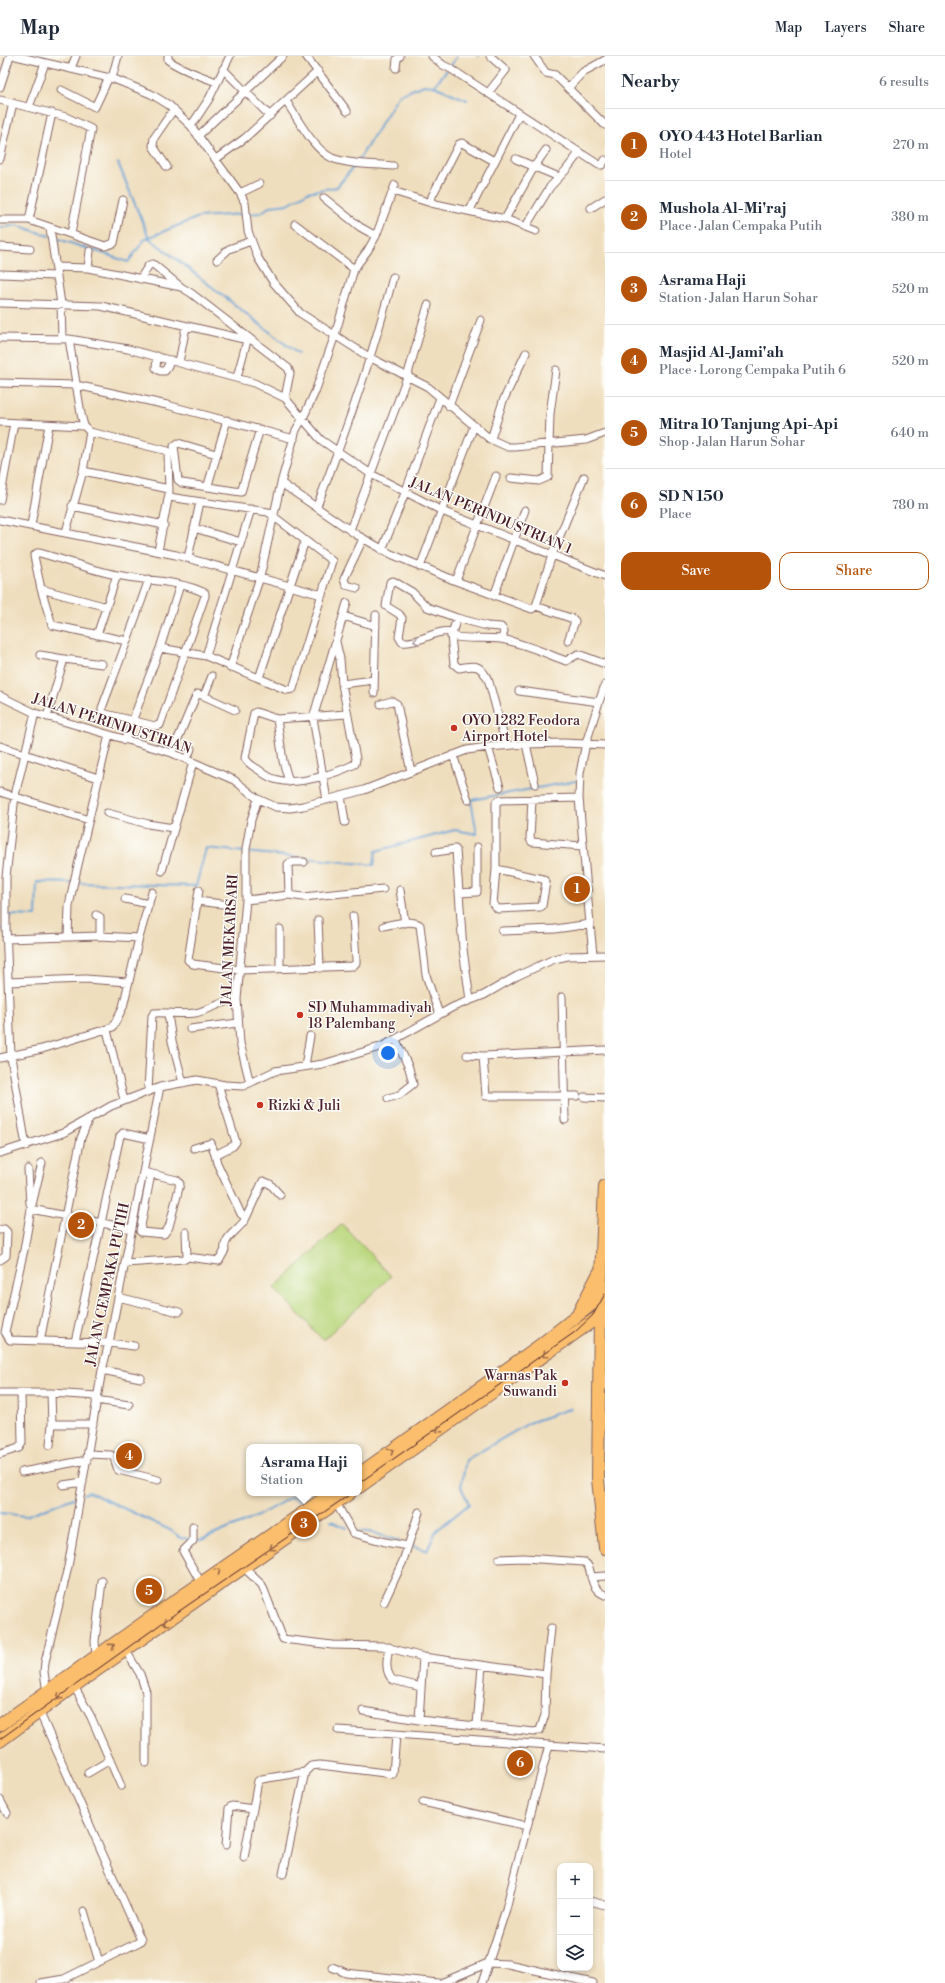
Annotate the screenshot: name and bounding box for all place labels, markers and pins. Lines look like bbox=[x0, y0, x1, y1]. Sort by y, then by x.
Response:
place label: OYO 1282 Feodora Airport Hotel bbox=[461, 712, 581, 746]
marker: OYO 1282 Feodora Airport Hotel bbox=[449, 723, 459, 733]
pin: 1 bbox=[564, 874, 590, 904]
place label: SD Muhammadiyah 18 Palembang bbox=[308, 999, 433, 1033]
marker: SD Muhammadiyah 18 Palembang bbox=[295, 1010, 305, 1020]
place label: Rizki & Juli bbox=[268, 1097, 341, 1115]
marker: Rizki & Juli bbox=[255, 1100, 265, 1110]
pin: 2 bbox=[68, 1210, 94, 1240]
place label: Warnas Pak Suwandi bbox=[483, 1367, 558, 1401]
marker: Warnas Pak Suwandi bbox=[560, 1378, 570, 1388]
pin: 4 bbox=[116, 1441, 142, 1471]
pin: 3 bbox=[291, 1509, 317, 1539]
pin: 5 bbox=[136, 1576, 162, 1606]
pin: 6 bbox=[507, 1748, 533, 1778]

